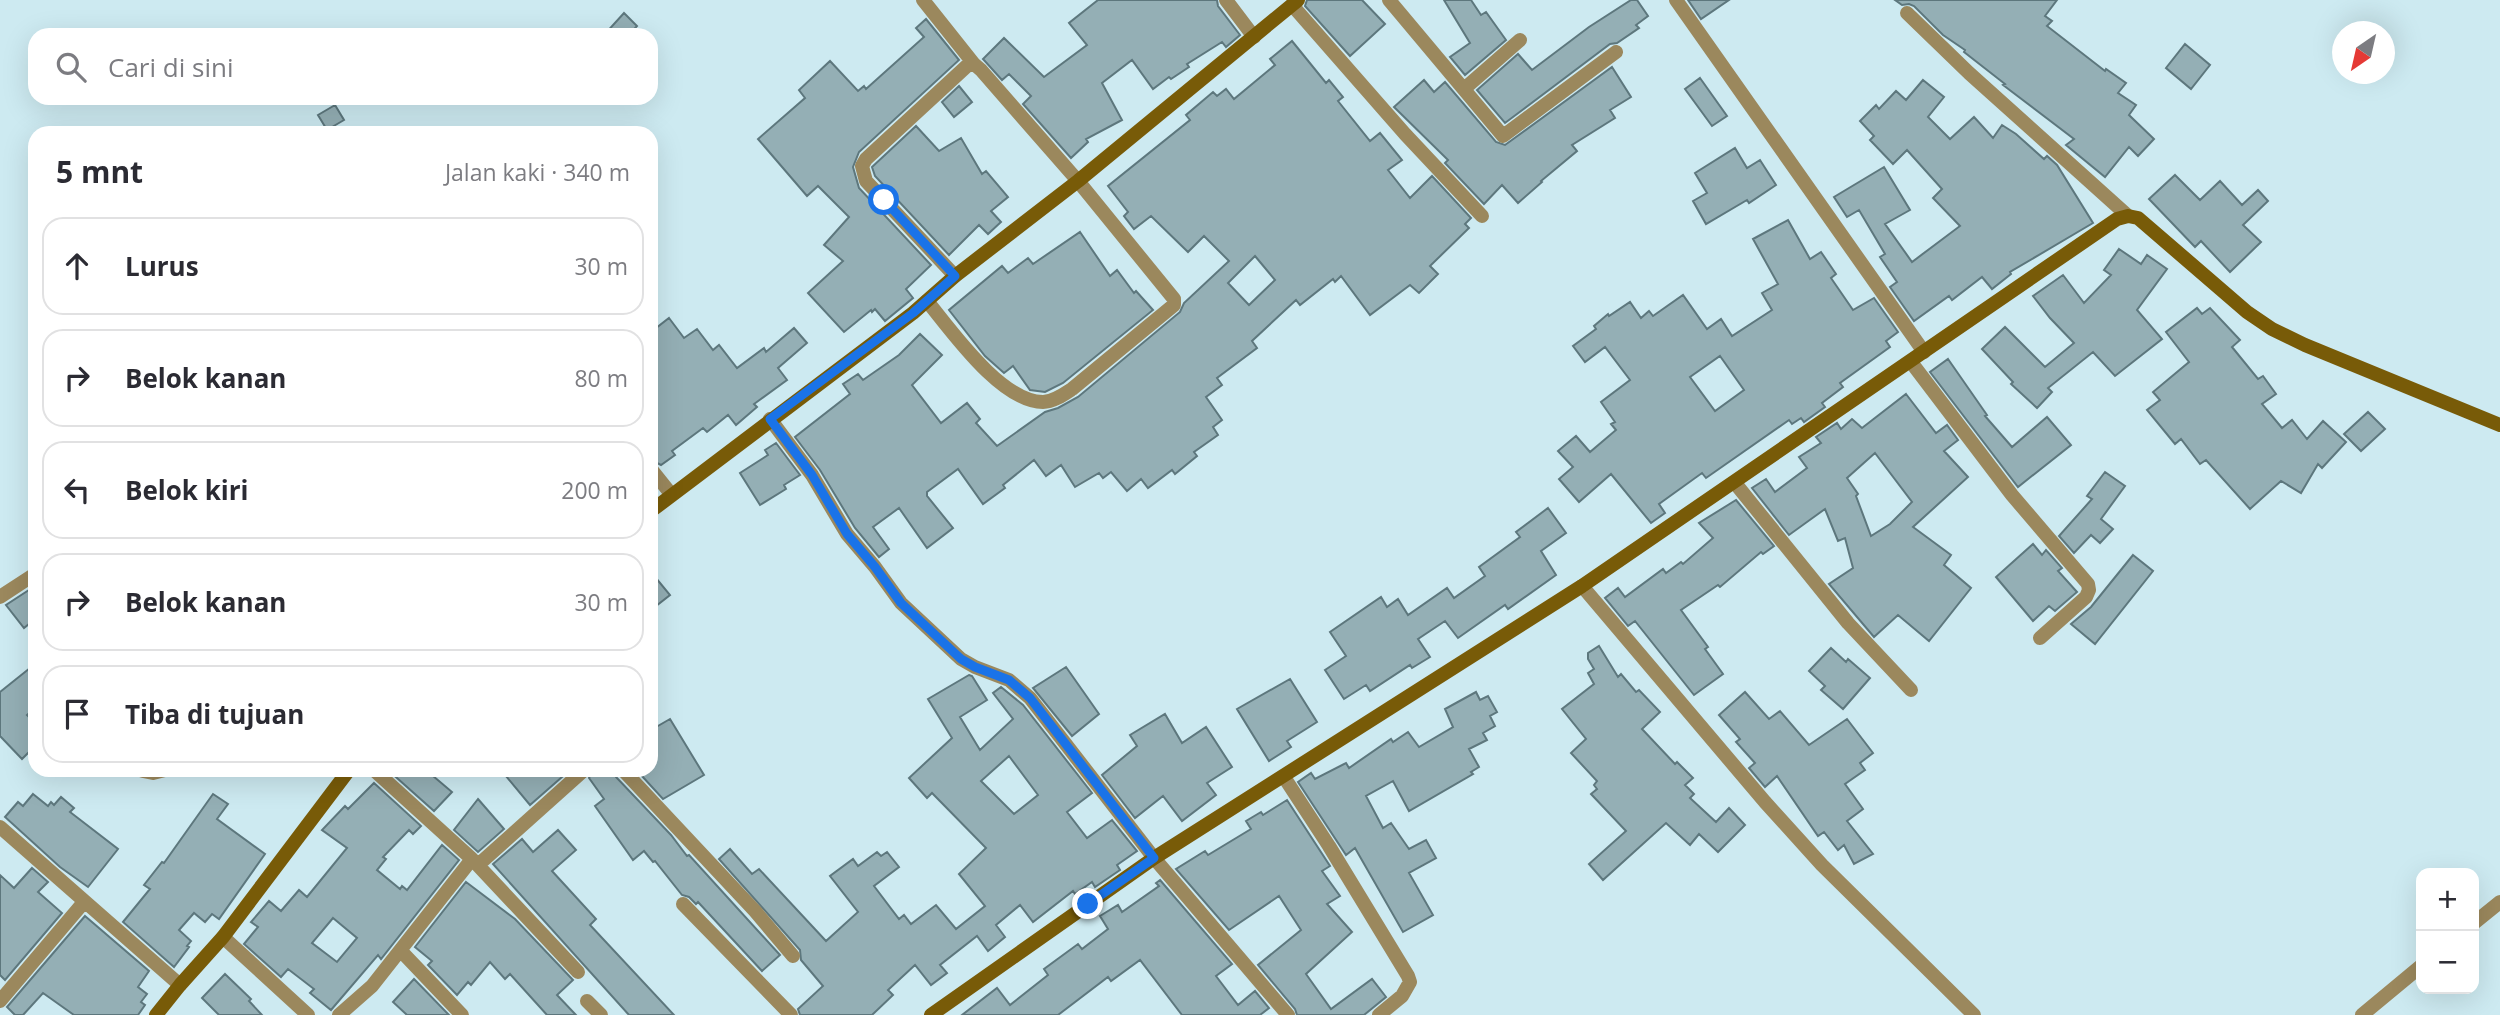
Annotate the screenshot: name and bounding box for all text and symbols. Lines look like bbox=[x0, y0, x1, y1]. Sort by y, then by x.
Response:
north arrow bbox=[2332, 21, 2395, 84]
search box bbox=[28, 28, 658, 105]
icon: search bbox=[52, 48, 90, 86]
text: Cari di sini bbox=[108, 49, 233, 85]
text: 5 mnt bbox=[56, 151, 143, 192]
text: Jalan kaki · 340 m bbox=[445, 156, 630, 188]
route start bbox=[868, 184, 899, 215]
icon: ahead bbox=[58, 247, 96, 285]
text: Lurus bbox=[125, 248, 199, 284]
text: 30 m bbox=[574, 250, 628, 282]
icon: right bbox=[58, 359, 96, 397]
text: Belok kanan bbox=[125, 360, 286, 396]
text: 80 m bbox=[574, 362, 628, 394]
icon: left bbox=[58, 471, 96, 509]
text: Belok kiri bbox=[125, 472, 249, 508]
text: 200 m bbox=[561, 474, 628, 506]
icon: right bbox=[58, 583, 96, 621]
text: Belok kanan bbox=[125, 584, 286, 620]
text: 30 m bbox=[574, 586, 628, 618]
icon: arrive bbox=[58, 695, 96, 733]
text: Tiba di tujuan bbox=[125, 696, 304, 732]
map controls bbox=[2416, 868, 2479, 994]
button: + bbox=[2416, 868, 2479, 931]
route end bbox=[1072, 888, 1103, 919]
button: − bbox=[2416, 931, 2479, 994]

